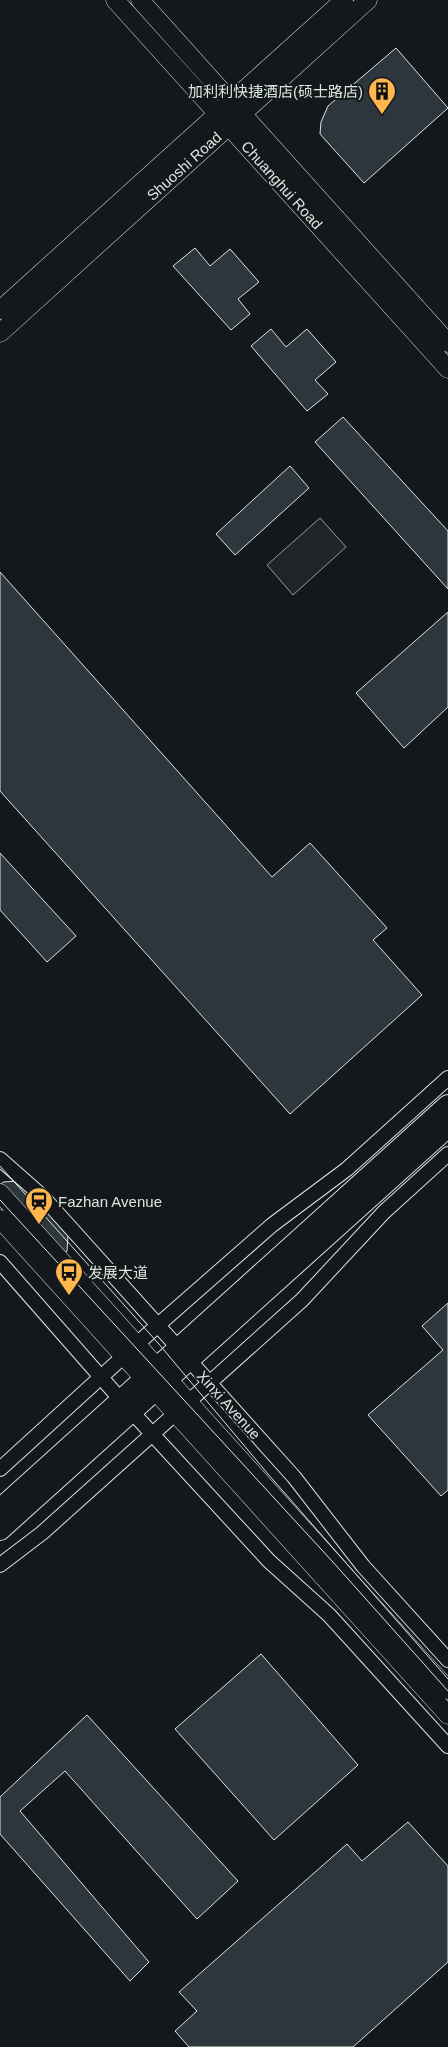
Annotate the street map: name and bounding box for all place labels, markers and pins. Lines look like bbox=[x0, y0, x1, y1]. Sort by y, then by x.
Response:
building icon: 加利利快捷酒店(硕士路店) bbox=[367, 76, 397, 115]
place label: 加利利快捷酒店(硕士路店) bbox=[188, 83, 363, 100]
station icon: Fazhan Avenue bbox=[24, 1186, 54, 1225]
place label: Fazhan Avenue bbox=[58, 1193, 162, 1210]
bus stop icon: 发展大道 bbox=[54, 1257, 84, 1296]
place label: 发展大道 bbox=[88, 1264, 148, 1281]

